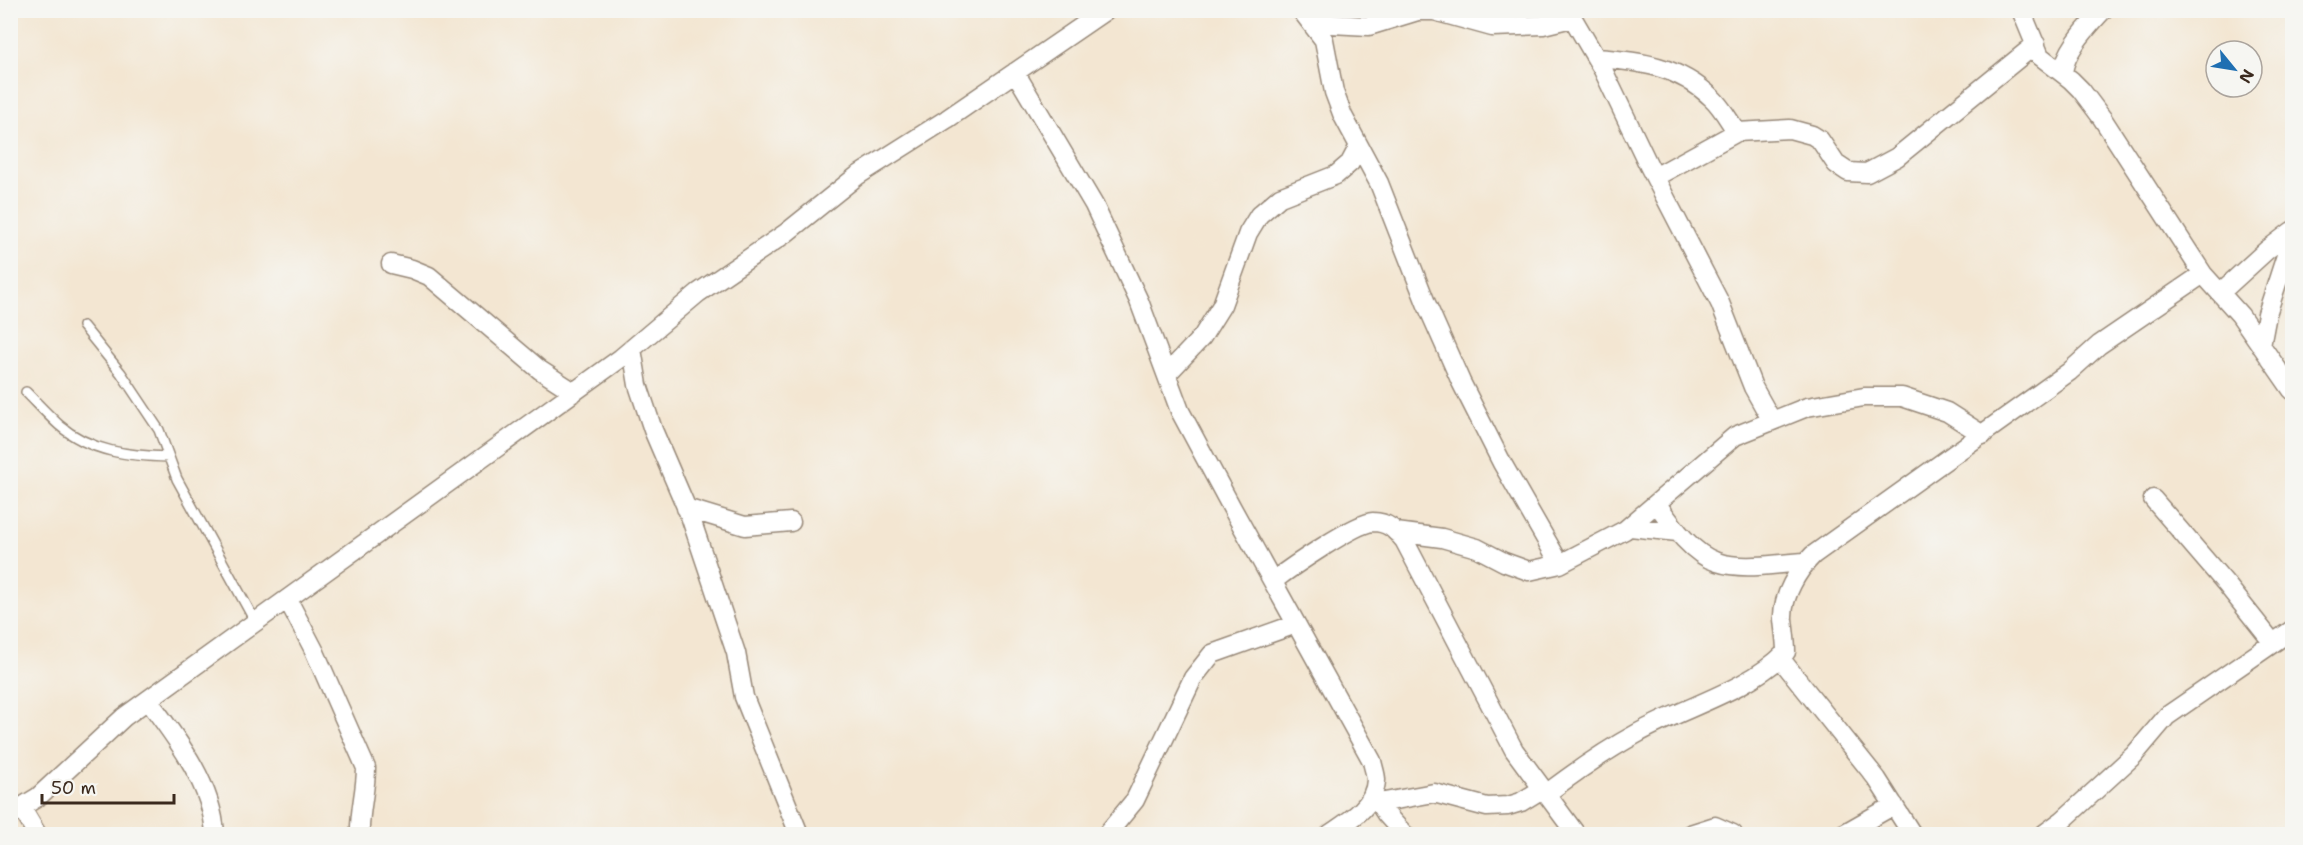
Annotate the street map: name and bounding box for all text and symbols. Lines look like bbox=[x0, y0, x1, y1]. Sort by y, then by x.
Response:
north arrow bbox=[2204, 39, 2264, 99]
text: N bbox=[2234, 66, 2259, 87]
scale bar bbox=[42, 767, 174, 805]
text: 50 m bbox=[51, 776, 96, 800]

